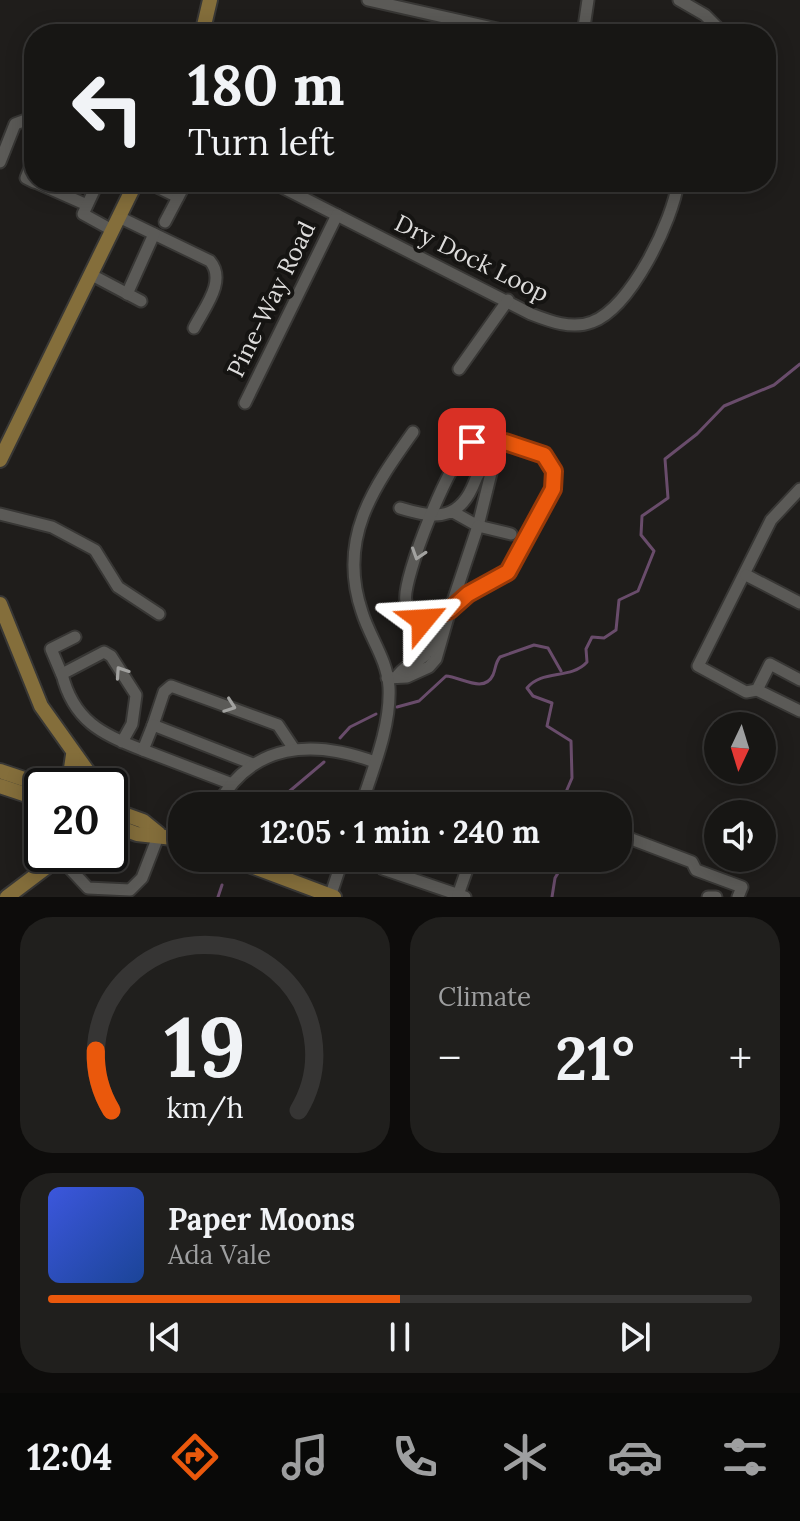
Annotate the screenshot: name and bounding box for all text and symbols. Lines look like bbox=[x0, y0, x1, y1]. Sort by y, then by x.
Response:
text: 180 m bbox=[188, 49, 345, 120]
icon: left bbox=[56, 56, 160, 160]
text: Turn left bbox=[188, 119, 335, 165]
street label: Dry Dock Loop bbox=[390, 207, 554, 309]
street label: Pine-Way Road bbox=[220, 216, 322, 382]
pin bbox=[438, 408, 506, 476]
icon: arrive bbox=[450, 420, 494, 464]
one-way arrow bbox=[411, 547, 427, 560]
position arrow bbox=[381, 578, 465, 662]
one-way arrow bbox=[116, 666, 131, 681]
one-way arrow bbox=[222, 696, 236, 713]
north arrow bbox=[704, 712, 776, 784]
map controls bbox=[704, 712, 776, 872]
speed limit sign: 20 bbox=[24, 768, 128, 872]
button: sound bbox=[704, 800, 776, 872]
text: 12:05 · 1 min · 240 m bbox=[260, 813, 540, 851]
text: Climate bbox=[438, 980, 531, 1013]
text: 19 bbox=[164, 993, 246, 1100]
text: 21° bbox=[555, 1020, 635, 1096]
text: − bbox=[438, 1030, 461, 1086]
text: + bbox=[729, 1030, 752, 1086]
text: km/h bbox=[166, 1089, 244, 1126]
text: Paper Moons bbox=[168, 1200, 355, 1238]
text: Ada Vale bbox=[168, 1238, 271, 1271]
icon: previous bbox=[143, 1315, 187, 1359]
icon: pause bbox=[378, 1315, 422, 1359]
icon: next bbox=[613, 1315, 657, 1359]
icon: directions bbox=[167, 1429, 223, 1485]
icon: music bbox=[277, 1429, 333, 1485]
icon: phone bbox=[387, 1429, 443, 1485]
icon: climate bbox=[497, 1429, 553, 1485]
icon: car bbox=[607, 1429, 663, 1485]
icon: filters bbox=[717, 1429, 773, 1485]
text: 12:04 bbox=[27, 1434, 112, 1480]

